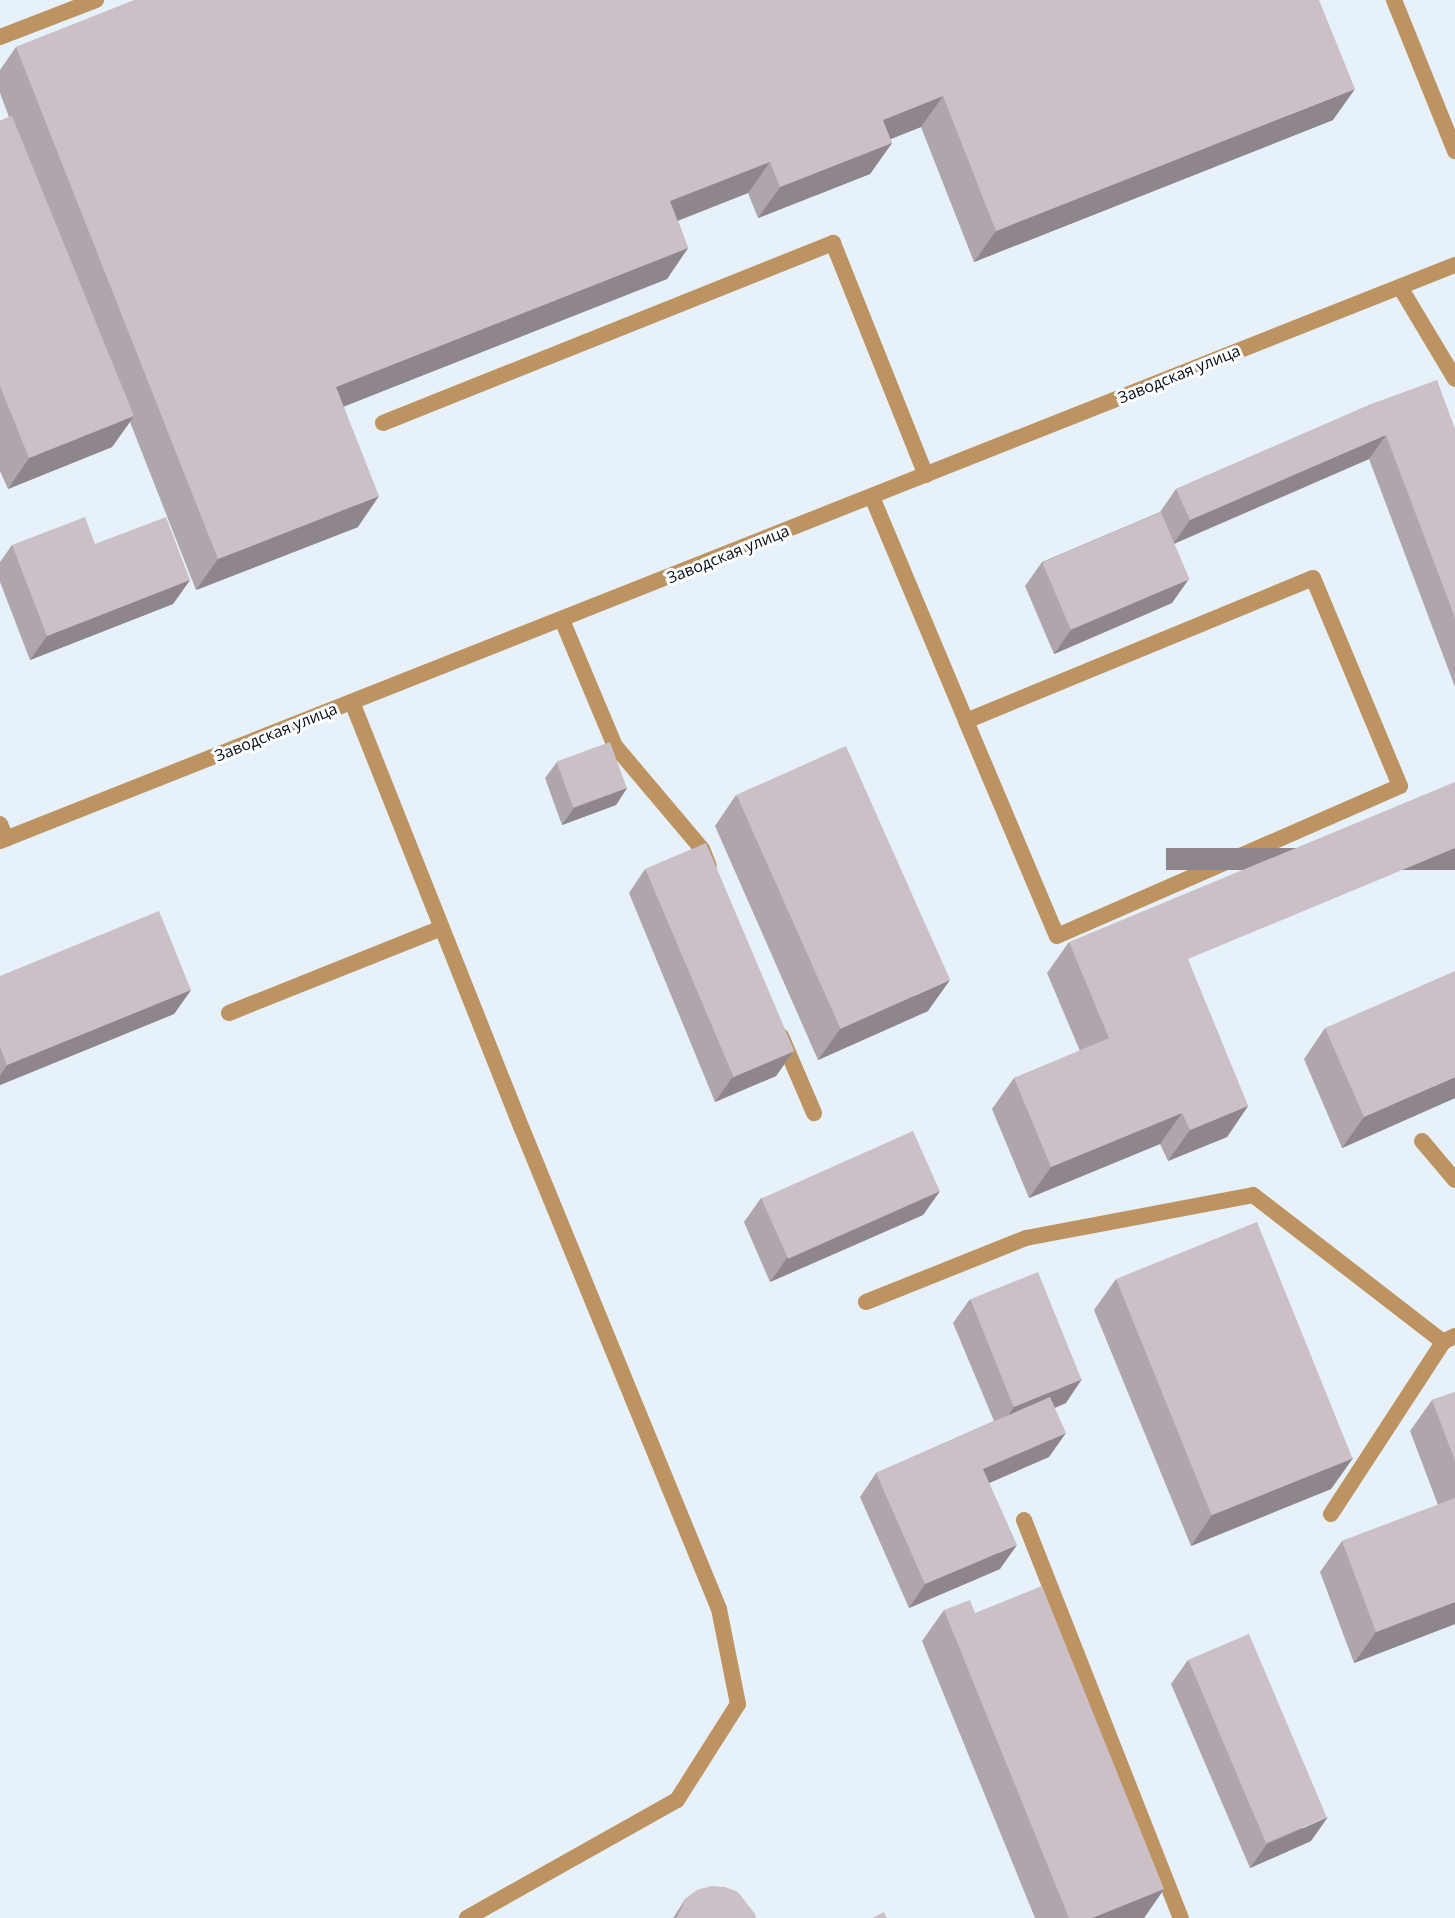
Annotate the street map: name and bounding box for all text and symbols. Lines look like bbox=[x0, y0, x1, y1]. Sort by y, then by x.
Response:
street label: Заводская улица bbox=[1115, 341, 1243, 407]
street label: Заводская улица bbox=[664, 521, 792, 587]
street label: Заводская улица bbox=[212, 699, 340, 765]

